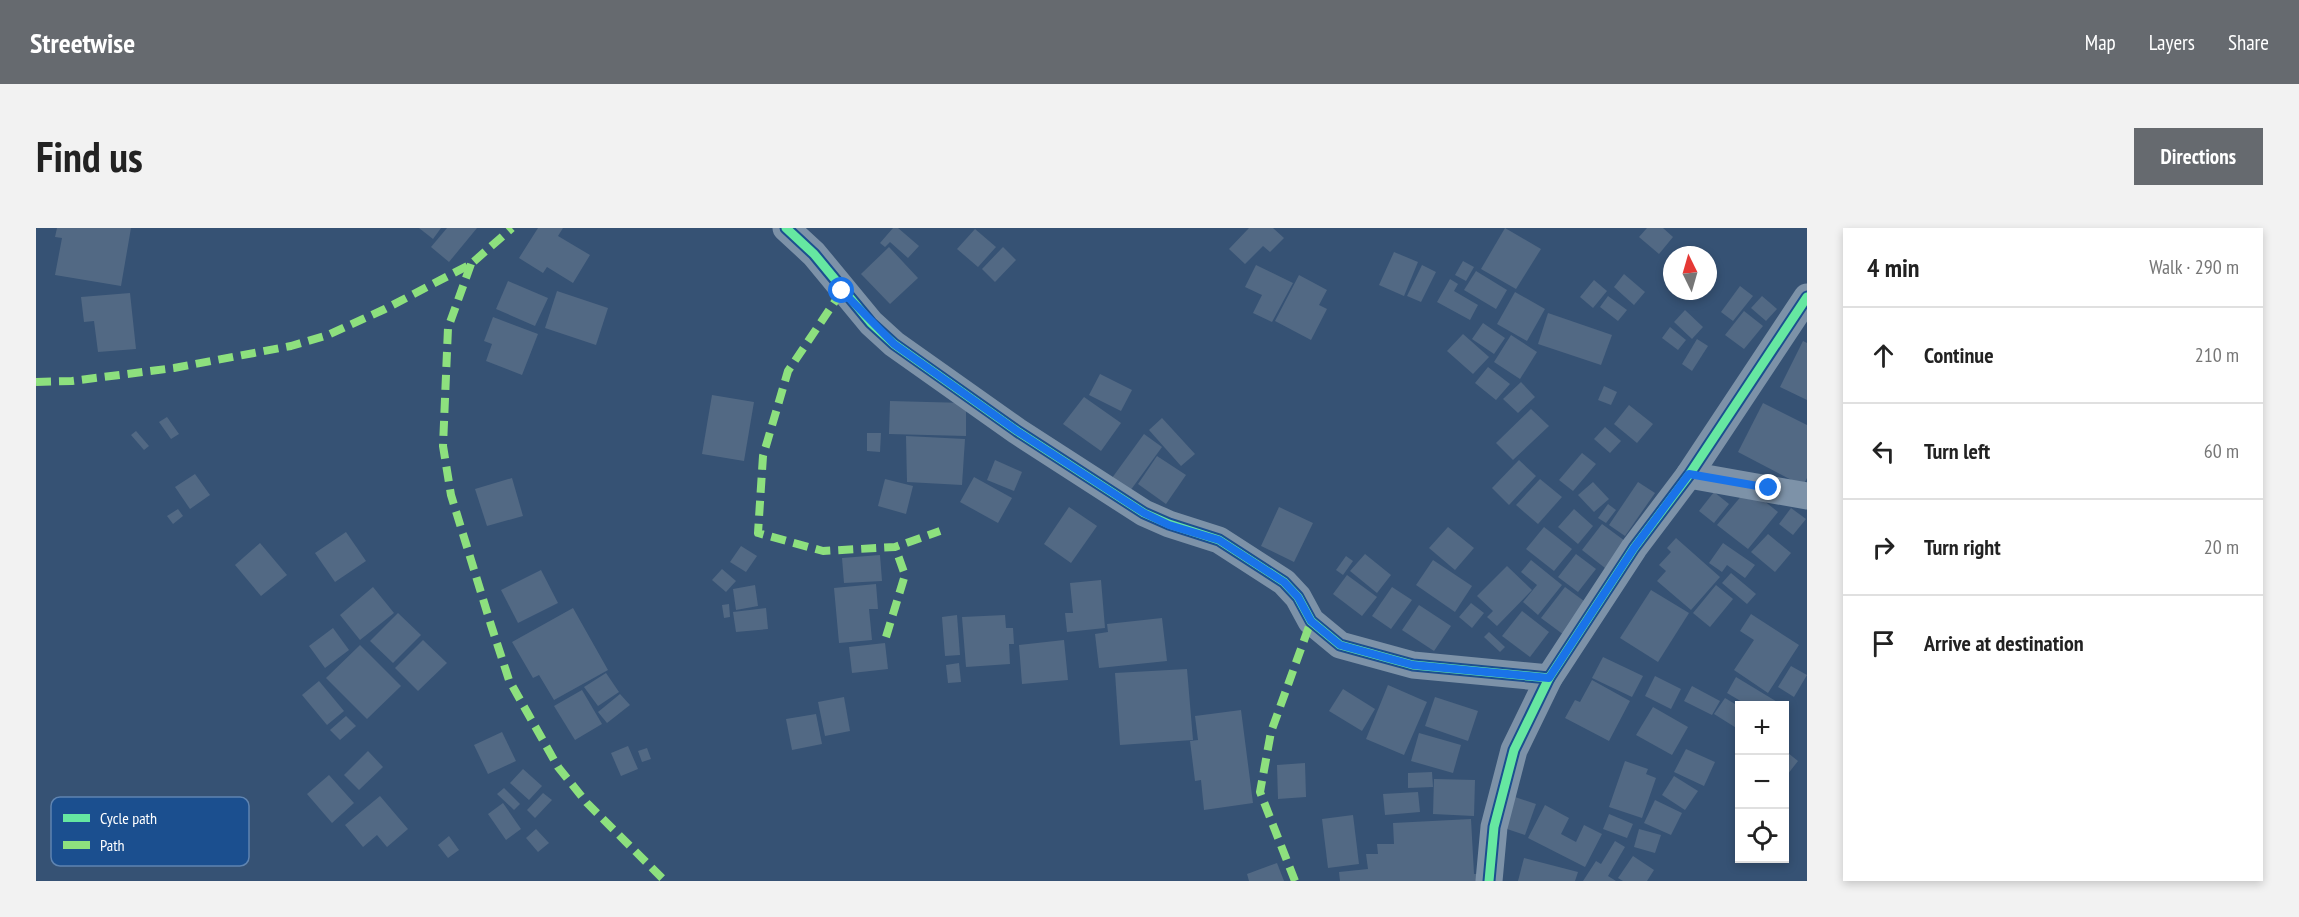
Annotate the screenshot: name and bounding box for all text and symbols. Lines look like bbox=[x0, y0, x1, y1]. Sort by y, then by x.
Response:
text: Streetwise bbox=[30, 24, 135, 61]
text: Map bbox=[2085, 29, 2116, 56]
text: Layers bbox=[2149, 29, 2195, 56]
text: Share bbox=[2228, 29, 2269, 56]
button: Directions bbox=[2134, 128, 2263, 185]
text: Find us bbox=[36, 129, 143, 184]
north arrow bbox=[1663, 246, 1717, 300]
text: 4 min bbox=[1867, 251, 1920, 284]
text: Walk · 290 m bbox=[2149, 254, 2239, 280]
route start bbox=[828, 277, 854, 303]
icon: ahead bbox=[1867, 339, 1900, 372]
text: Continue bbox=[1924, 341, 1994, 369]
text: 210 m bbox=[2195, 342, 2239, 368]
icon: left bbox=[1867, 435, 1900, 468]
text: Turn left bbox=[1924, 437, 1990, 465]
text: 60 m bbox=[2204, 438, 2239, 464]
route end bbox=[1755, 474, 1781, 500]
icon: right bbox=[1867, 531, 1900, 564]
text: Turn right bbox=[1924, 533, 2001, 561]
text: 20 m bbox=[2204, 534, 2239, 560]
icon: arrive bbox=[1867, 627, 1900, 660]
text: Arrive at destination bbox=[1924, 629, 2084, 657]
map controls bbox=[1735, 701, 1789, 863]
button: + bbox=[1735, 701, 1789, 755]
button: − bbox=[1735, 755, 1789, 809]
legend bbox=[51, 797, 249, 866]
text: Cycle path bbox=[100, 808, 157, 828]
button: locate bbox=[1735, 809, 1789, 863]
text: Path bbox=[100, 835, 125, 855]

